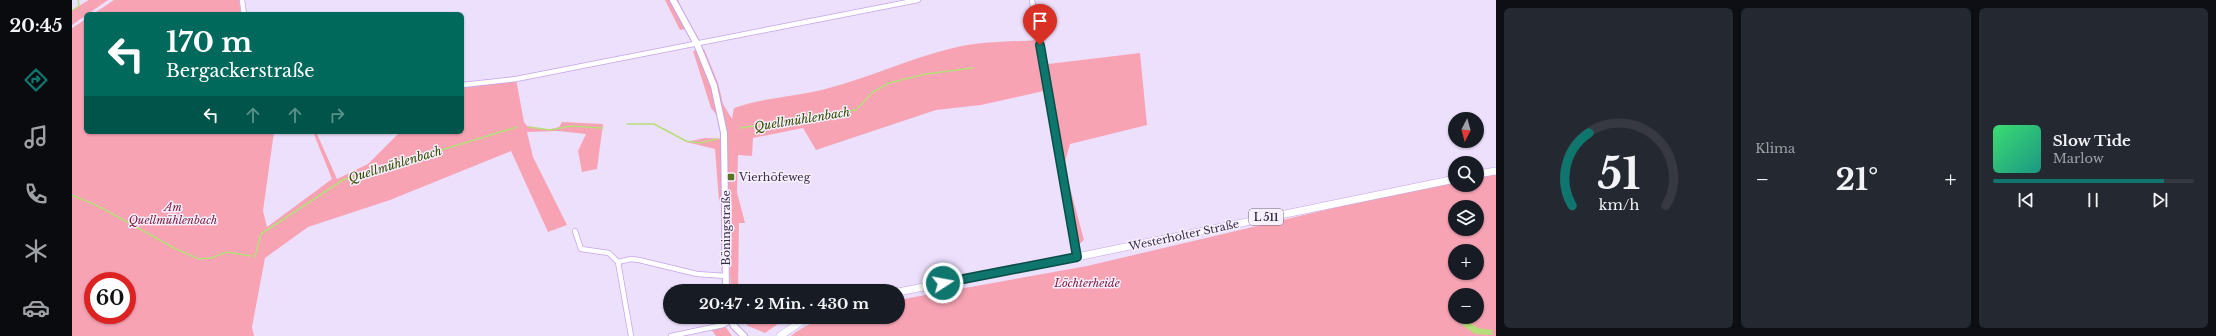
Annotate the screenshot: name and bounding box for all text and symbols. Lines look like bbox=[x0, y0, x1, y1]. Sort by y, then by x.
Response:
pin bbox=[1023, 4, 1057, 45]
icon: arrive bbox=[1029, 10, 1051, 32]
text: 20:45 bbox=[9, 15, 63, 37]
text: 170 m bbox=[166, 25, 252, 60]
icon: left bbox=[100, 28, 152, 80]
text: Bergackerstraße bbox=[166, 60, 315, 82]
icon: directions bbox=[22, 66, 50, 94]
icon: left bbox=[200, 104, 222, 126]
icon: ahead bbox=[242, 104, 264, 126]
icon: ahead bbox=[284, 104, 306, 126]
icon: right bbox=[326, 104, 348, 126]
water label: Quellmühlenbach bbox=[753, 104, 851, 134]
north arrow bbox=[1448, 112, 1484, 148]
map controls bbox=[1448, 112, 1484, 324]
icon: music bbox=[22, 123, 50, 151]
text: Slow Tide bbox=[2053, 131, 2131, 150]
text: Klima bbox=[1755, 140, 1795, 157]
water label: Quellmühlenbach bbox=[347, 143, 444, 185]
text: 51 bbox=[1597, 149, 1640, 200]
text: Marlow bbox=[2053, 150, 2104, 167]
button: search bbox=[1448, 156, 1484, 192]
text: 21° bbox=[1836, 161, 1878, 198]
text: − bbox=[1755, 166, 1769, 193]
text: + bbox=[1945, 166, 1957, 193]
place label: Vierhöfeweg bbox=[738, 170, 811, 184]
marker: Vierhöfeweg bbox=[726, 172, 736, 182]
icon: phone bbox=[22, 180, 50, 208]
icon: previous bbox=[2015, 189, 2037, 211]
icon: pause bbox=[2082, 189, 2104, 211]
icon: next bbox=[2149, 189, 2171, 211]
street label: Böningstraße bbox=[719, 190, 733, 266]
text: km/h bbox=[1598, 196, 1639, 214]
park label: Am Quellmühlenbach bbox=[129, 200, 217, 227]
button: layers bbox=[1448, 200, 1484, 236]
road number: L 511 bbox=[1249, 209, 1283, 225]
street label: Westerholter Straße bbox=[1127, 216, 1240, 254]
icon: climate bbox=[22, 237, 50, 265]
button: + bbox=[1448, 244, 1484, 280]
position arrow bbox=[922, 262, 964, 304]
speed limit sign: 60 bbox=[84, 272, 136, 324]
park label: Löchterheide bbox=[1053, 276, 1120, 290]
button: − bbox=[1448, 288, 1484, 324]
icon: car bbox=[22, 294, 50, 322]
text: 20:47 · 2 Min. · 430 m bbox=[699, 294, 869, 313]

